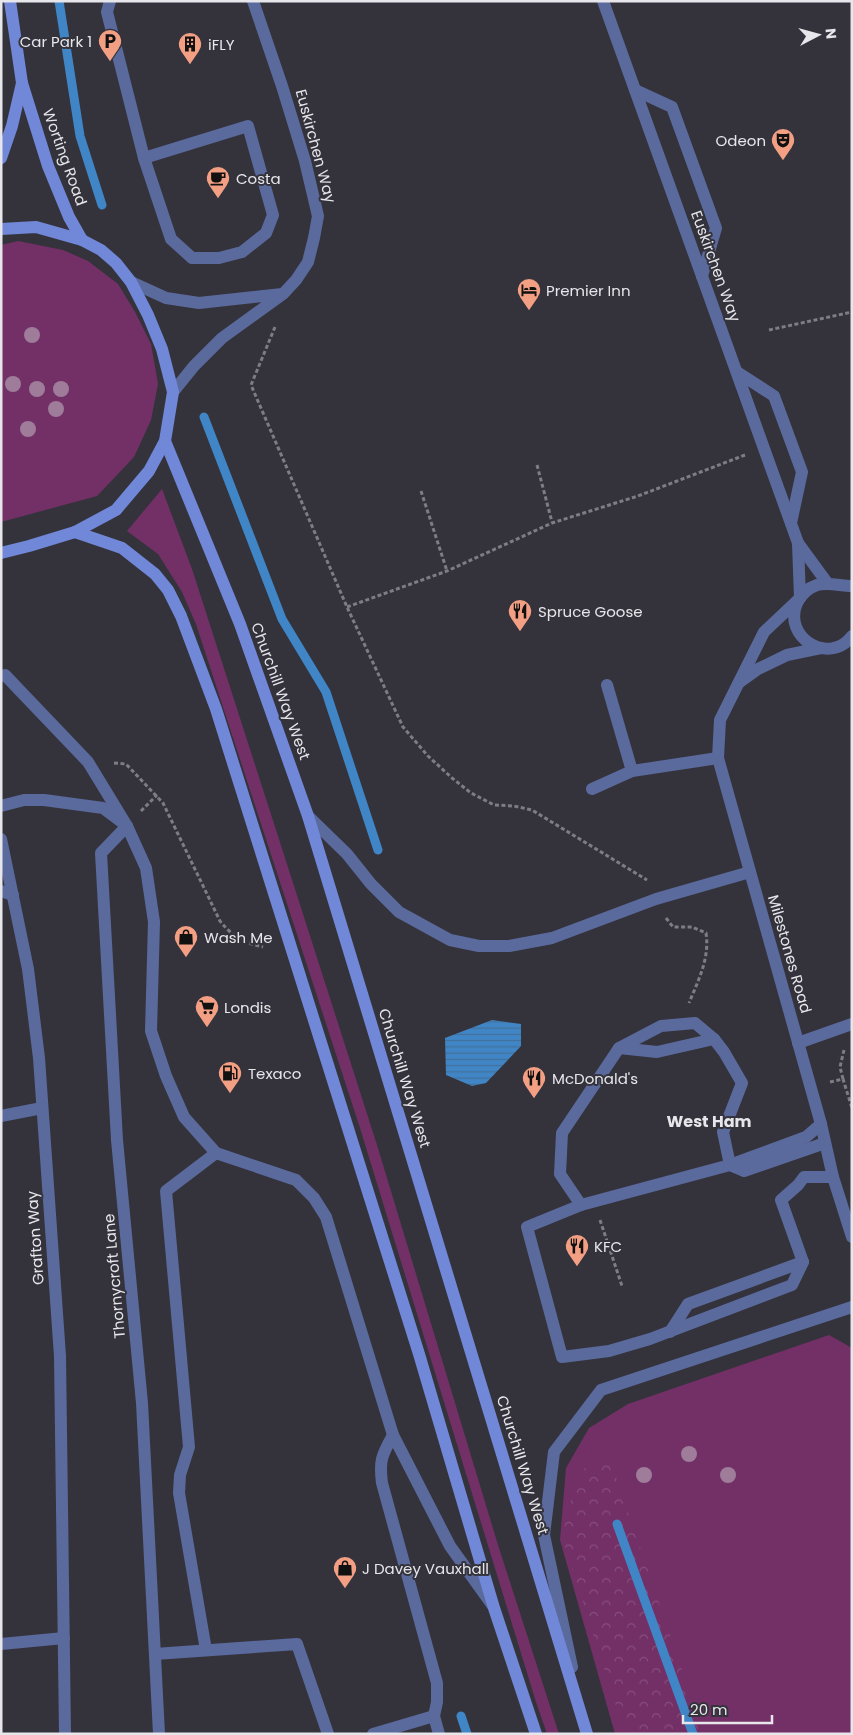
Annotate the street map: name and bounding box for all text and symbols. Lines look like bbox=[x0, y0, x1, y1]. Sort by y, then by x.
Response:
north arrow bbox=[793, 10, 843, 60]
text: N bbox=[820, 27, 841, 40]
parking icon: Car Park 1 bbox=[97, 28, 123, 62]
place label: Car Park 1 bbox=[20, 31, 92, 52]
building icon: iFLY bbox=[177, 31, 203, 65]
place label: iFLY bbox=[208, 34, 235, 55]
street label: Euskirchen Way bbox=[291, 87, 341, 206]
street label: Worting Road bbox=[38, 106, 92, 208]
theatre icon: Odeon bbox=[770, 127, 796, 161]
place label: Odeon bbox=[716, 130, 766, 151]
cafe icon: Costa bbox=[205, 165, 231, 199]
place label: Costa bbox=[236, 168, 281, 189]
street label: Euskirchen Way bbox=[686, 207, 746, 325]
hotel icon: Premier Inn bbox=[516, 277, 542, 311]
place label: Premier Inn bbox=[546, 280, 631, 301]
restaurant icon: Spruce Goose bbox=[507, 598, 533, 632]
place label: Spruce Goose bbox=[538, 601, 643, 622]
street label: Churchill Way West bbox=[246, 619, 316, 763]
street label: Milestones Road bbox=[763, 892, 817, 1016]
shop icon: Wash Me bbox=[173, 924, 199, 958]
place label: Wash Me bbox=[204, 927, 272, 948]
supermarket icon: Londis bbox=[194, 994, 220, 1028]
place label: Londis bbox=[224, 997, 272, 1018]
street label: Churchill Way West bbox=[374, 1006, 436, 1150]
fuel station icon: Texaco bbox=[217, 1060, 243, 1094]
place label: Texaco bbox=[248, 1063, 301, 1084]
restaurant icon: McDonald's bbox=[521, 1065, 547, 1099]
place label: McDonald's bbox=[552, 1068, 638, 1089]
district label: West Ham bbox=[666, 1110, 752, 1133]
street label: Grafton Way bbox=[21, 1190, 49, 1286]
street label: Thornycroft Lane bbox=[98, 1213, 130, 1339]
restaurant icon: KFC bbox=[564, 1233, 590, 1267]
place label: KFC bbox=[594, 1236, 622, 1257]
street label: Churchill Way West bbox=[492, 1393, 554, 1537]
shop icon: J Davey Vauxhall bbox=[332, 1555, 358, 1589]
place label: J Davey Vauxhall bbox=[362, 1558, 489, 1579]
scale bar bbox=[683, 1692, 772, 1724]
text: 20 m bbox=[690, 1699, 728, 1720]

